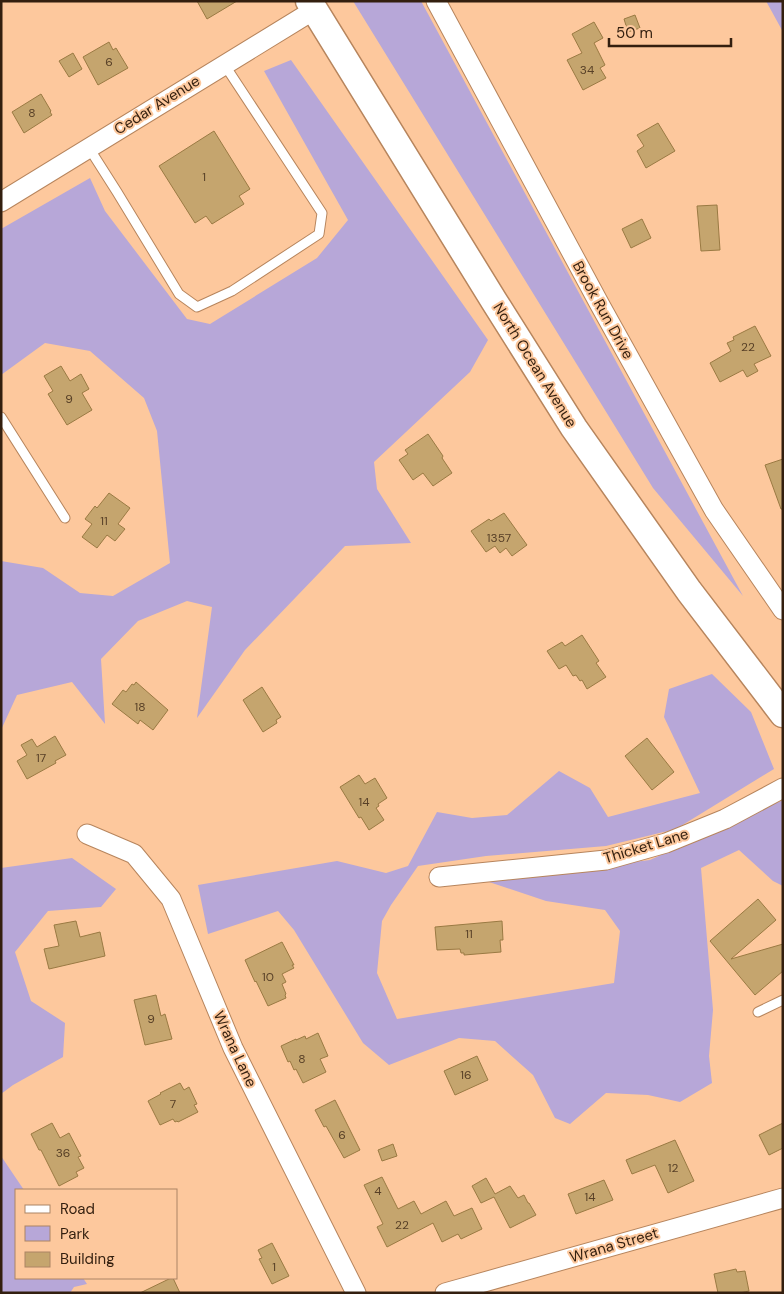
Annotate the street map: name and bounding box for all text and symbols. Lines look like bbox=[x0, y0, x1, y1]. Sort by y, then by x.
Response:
scale bar bbox=[609, 15, 732, 47]
text: 50 m bbox=[616, 23, 653, 43]
house number: 6 bbox=[105, 54, 113, 70]
house number: 34 bbox=[580, 62, 594, 78]
street label: Cedar Avenue bbox=[110, 71, 204, 139]
house number: 8 bbox=[28, 105, 36, 121]
house number: 1 bbox=[202, 169, 206, 185]
street label: Brook Run Drive bbox=[568, 257, 638, 363]
street label: North Ocean Avenue bbox=[488, 299, 582, 431]
house number: 22 bbox=[741, 339, 755, 355]
house number: 9 bbox=[65, 391, 73, 407]
house number: 11 bbox=[100, 513, 108, 529]
house number: 1357 bbox=[487, 530, 511, 546]
house number: 18 bbox=[134, 699, 146, 715]
house number: 17 bbox=[36, 750, 46, 766]
house number: 14 bbox=[358, 794, 370, 810]
street label: Thicket Lane bbox=[601, 824, 691, 868]
house number: 11 bbox=[465, 926, 473, 942]
house number: 10 bbox=[262, 969, 274, 985]
street label: Wrana Lane bbox=[209, 1008, 261, 1090]
house number: 9 bbox=[147, 1011, 155, 1027]
house number: 8 bbox=[298, 1051, 306, 1067]
house number: 16 bbox=[460, 1067, 472, 1083]
house number: 7 bbox=[170, 1096, 176, 1112]
house number: 6 bbox=[338, 1127, 346, 1143]
house number: 36 bbox=[56, 1145, 70, 1161]
house number: 12 bbox=[668, 1160, 678, 1176]
house number: 4 bbox=[374, 1183, 382, 1199]
legend bbox=[15, 1189, 178, 1279]
house number: 14 bbox=[584, 1189, 596, 1205]
text: Road bbox=[60, 1199, 95, 1219]
house number: 22 bbox=[395, 1217, 409, 1233]
street label: Wrana Street bbox=[567, 1223, 661, 1267]
text: Park bbox=[60, 1224, 90, 1244]
text: Building bbox=[60, 1249, 115, 1269]
house number: 1 bbox=[272, 1259, 276, 1275]

